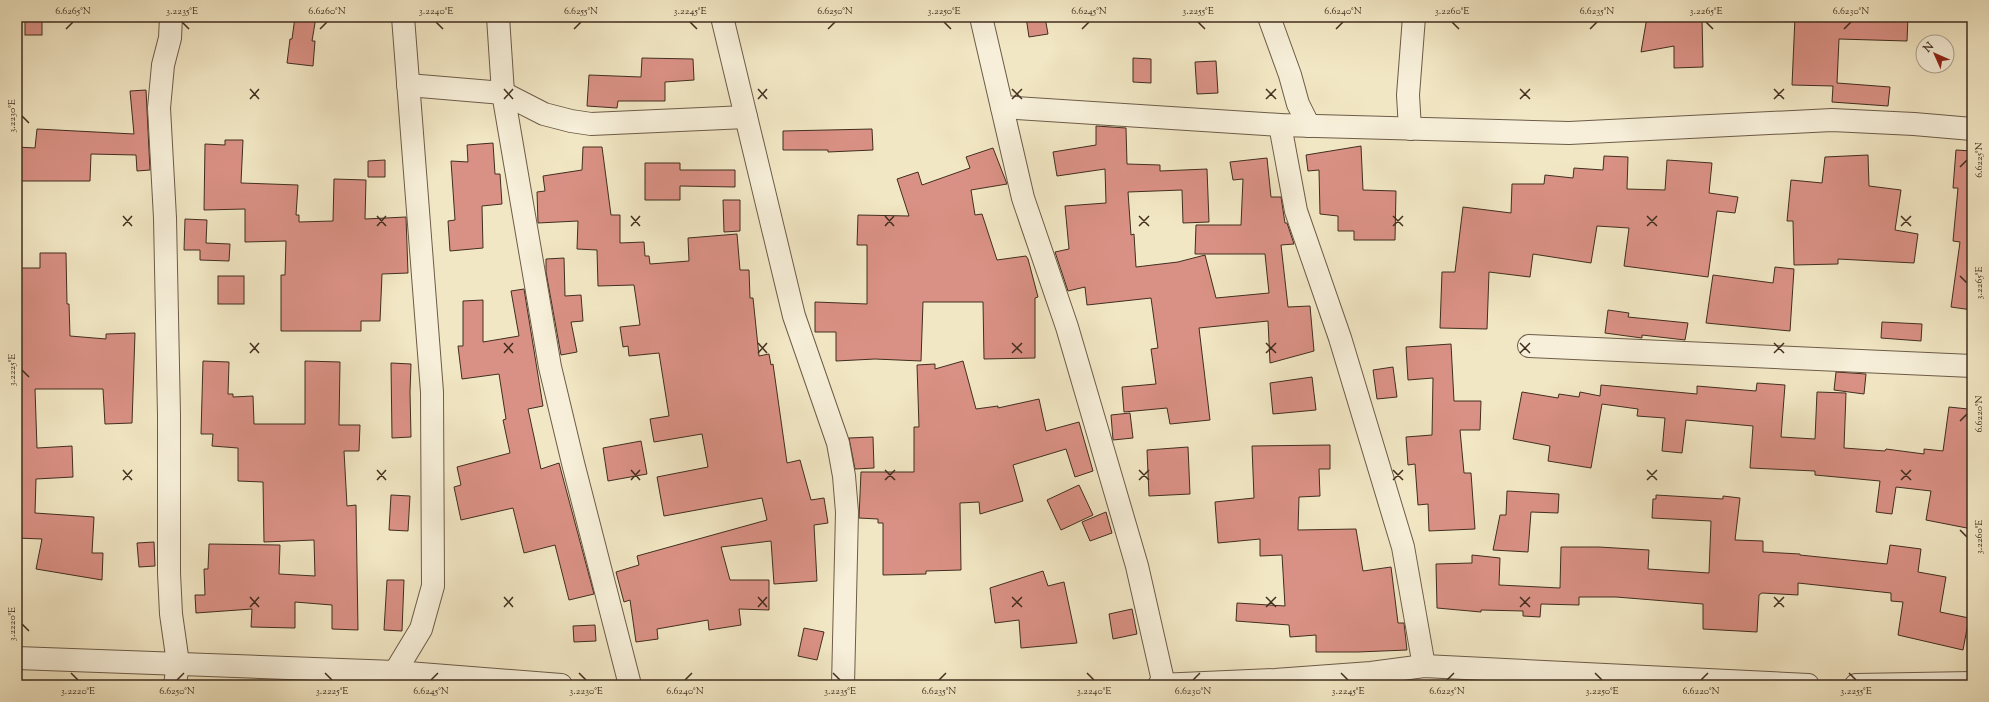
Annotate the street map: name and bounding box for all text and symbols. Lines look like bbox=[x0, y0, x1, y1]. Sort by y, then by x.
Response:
text: 6.6265°N bbox=[55, 4, 91, 19]
text: 3.2235°E bbox=[166, 4, 198, 19]
text: 6.6260°N bbox=[308, 4, 346, 19]
text: 3.2240°E bbox=[419, 4, 453, 19]
text: 6.6255°N bbox=[564, 4, 598, 19]
text: 3.2245°E bbox=[673, 4, 707, 19]
text: 6.6250°N bbox=[817, 4, 853, 19]
text: 3.2250°E bbox=[927, 4, 961, 19]
text: 6.6245°N bbox=[1071, 4, 1107, 19]
text: 3.2255°E bbox=[1182, 4, 1214, 19]
text: 6.6240°N bbox=[1324, 4, 1362, 19]
text: 3.2260°E bbox=[1435, 4, 1469, 19]
text: 6.6235°N bbox=[1580, 4, 1614, 19]
text: 3.2265°E bbox=[1690, 4, 1722, 19]
text: 6.6230°N bbox=[1833, 4, 1869, 19]
north arrow bbox=[1915, 34, 1955, 74]
text: N bbox=[1919, 39, 1938, 57]
text: 3.2230°E bbox=[5, 99, 20, 133]
text: 6.6225°N bbox=[1972, 142, 1987, 178]
text: 3.2265°E bbox=[1972, 267, 1987, 299]
text: 3.2225°E bbox=[5, 354, 20, 386]
text: 6.6220°N bbox=[1972, 395, 1987, 433]
text: 3.2260°E bbox=[1972, 520, 1987, 554]
text: 3.2220°E bbox=[5, 607, 20, 641]
text: 3.2220°E bbox=[61, 684, 95, 699]
text: 6.6250°N bbox=[159, 684, 195, 699]
text: 3.2225°E bbox=[316, 684, 348, 699]
text: 6.6245°N bbox=[413, 684, 449, 699]
text: 3.2230°E bbox=[569, 684, 603, 699]
text: 6.6240°N bbox=[666, 684, 704, 699]
text: 3.2235°E bbox=[824, 684, 856, 699]
text: 6.6235°N bbox=[922, 684, 956, 699]
text: 3.2240°E bbox=[1077, 684, 1111, 699]
text: 6.6230°N bbox=[1175, 684, 1211, 699]
text: 3.2245°E bbox=[1331, 684, 1365, 699]
text: 6.6225°N bbox=[1429, 684, 1465, 699]
text: 3.2250°E bbox=[1585, 684, 1619, 699]
text: 6.6220°N bbox=[1683, 684, 1720, 699]
text: 3.2255°E bbox=[1840, 684, 1872, 699]

